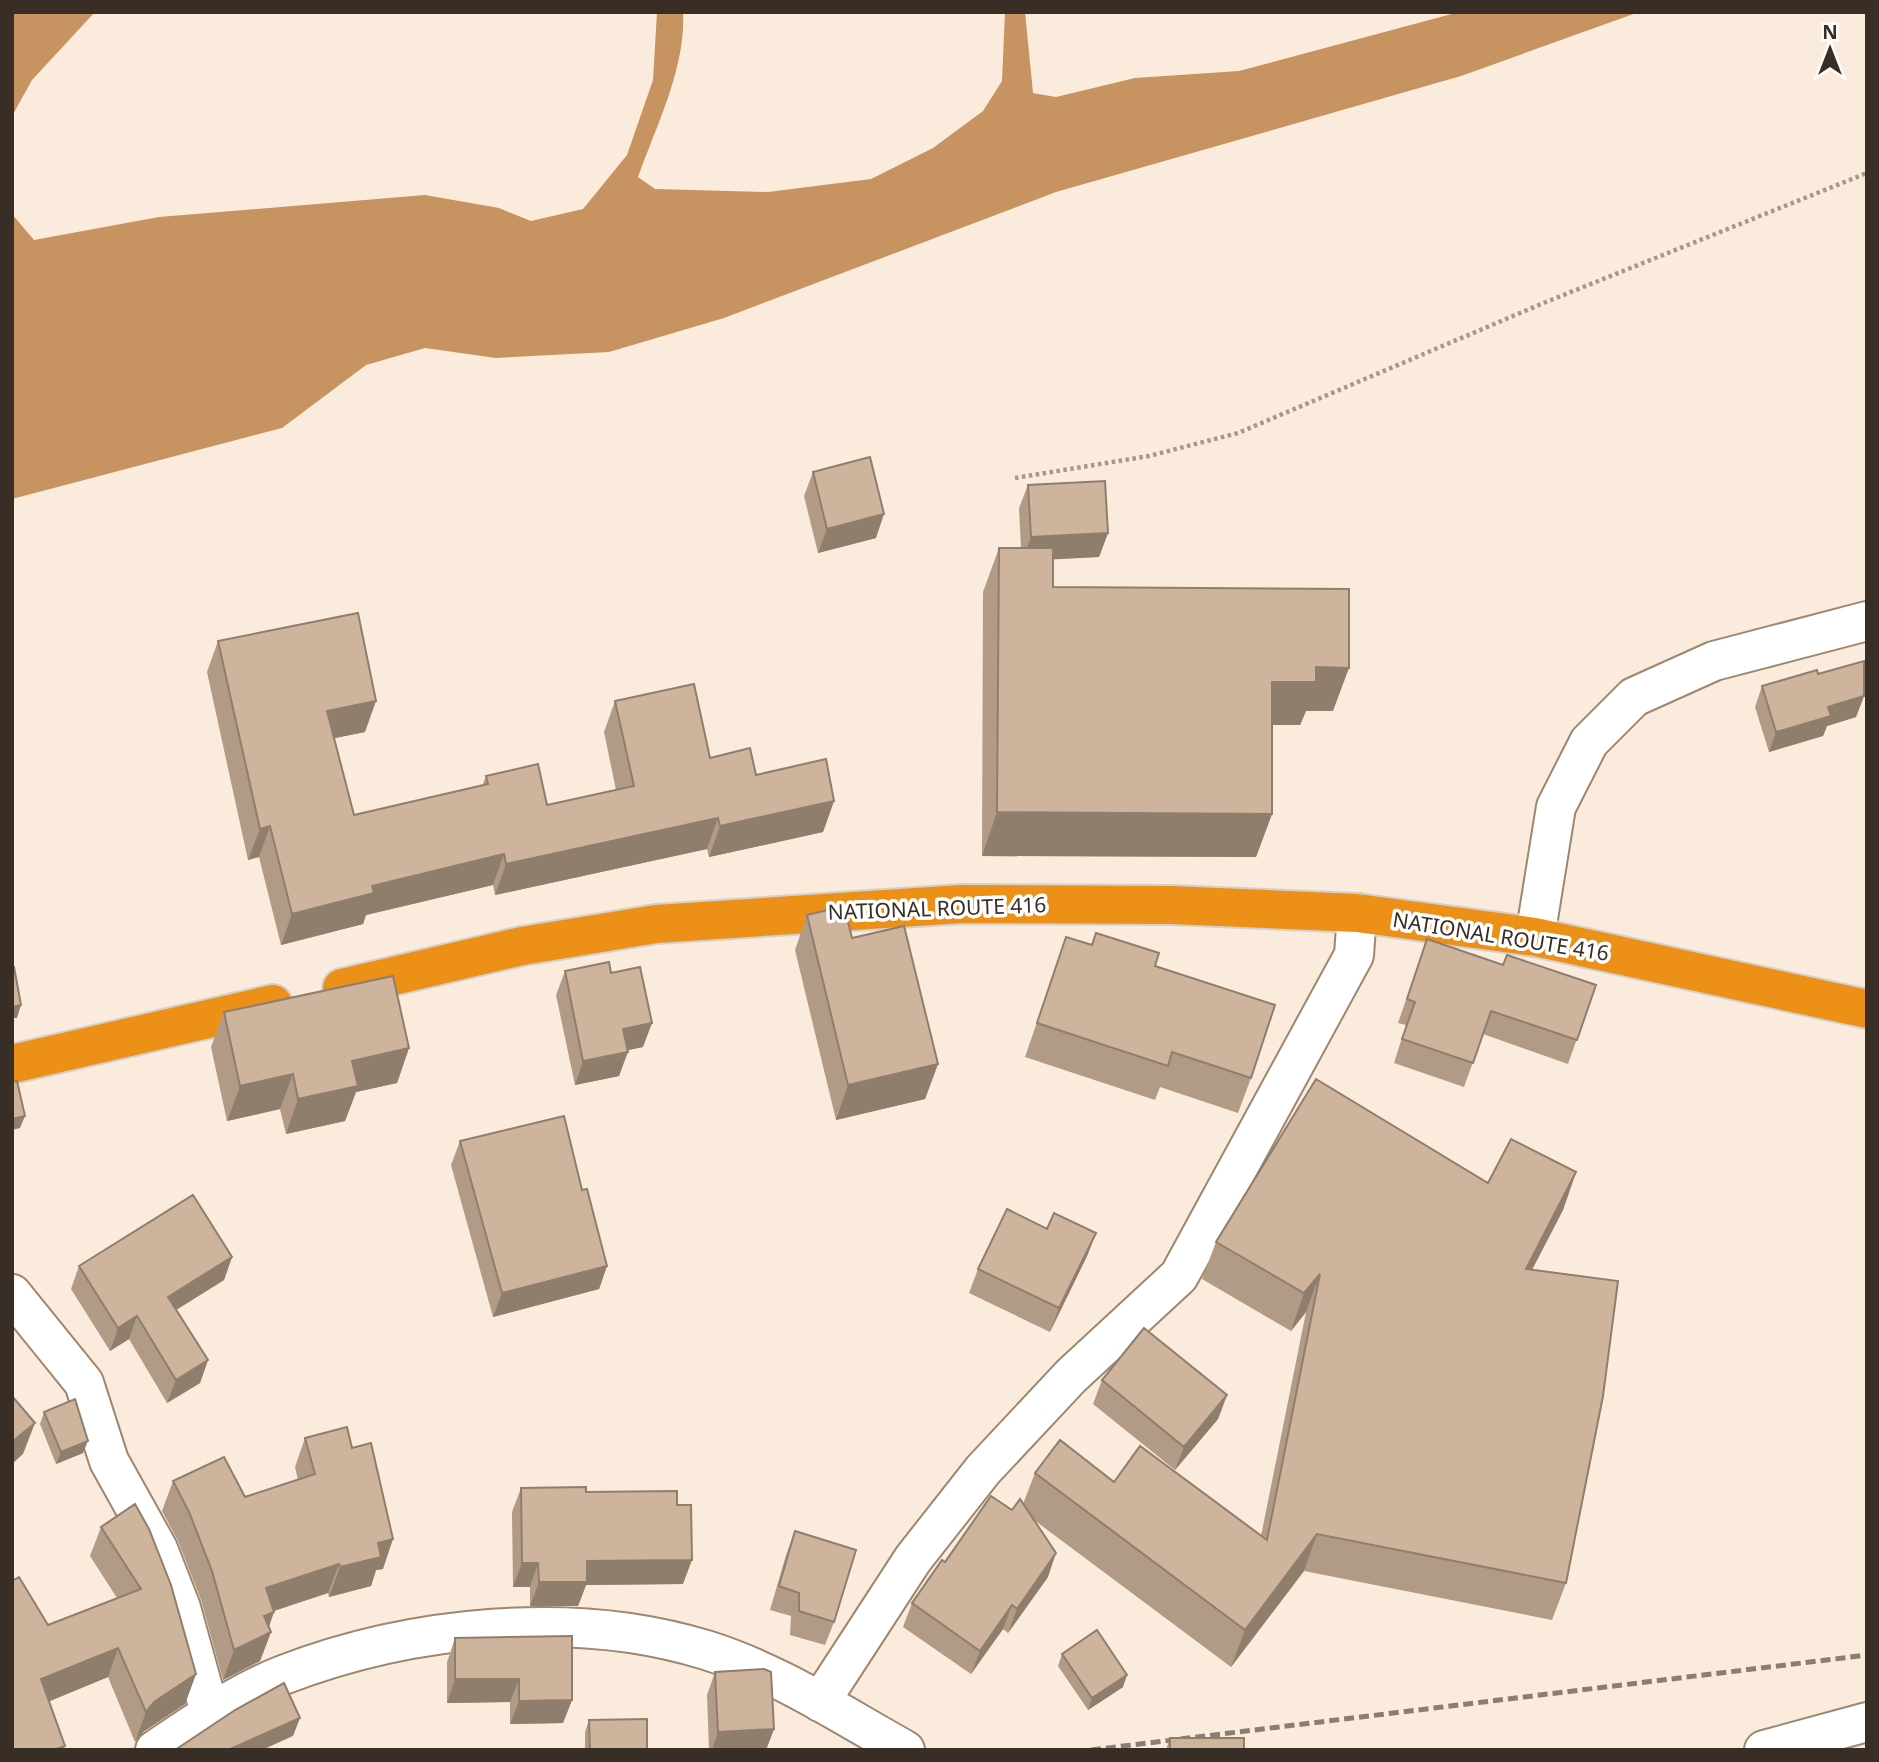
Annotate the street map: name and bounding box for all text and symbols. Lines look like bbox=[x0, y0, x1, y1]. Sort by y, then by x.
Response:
north arrow bbox=[1795, 14, 1865, 84]
text: N bbox=[1822, 19, 1838, 45]
street label: NATIONAL ROUTE 416 bbox=[827, 890, 1047, 926]
street label: NATIONAL ROUTE 416 bbox=[1391, 905, 1611, 967]

